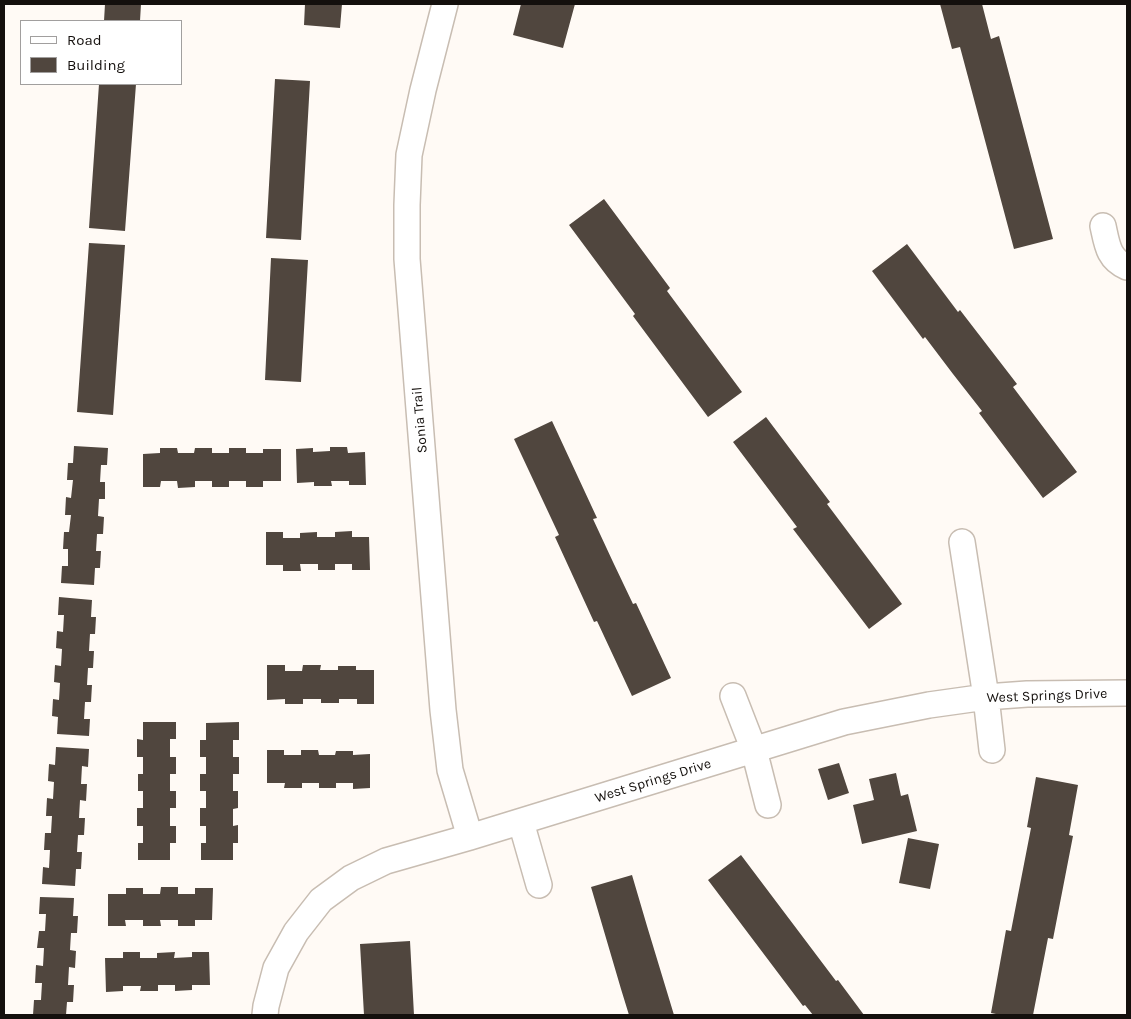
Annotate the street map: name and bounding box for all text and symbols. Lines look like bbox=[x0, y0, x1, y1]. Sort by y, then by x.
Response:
legend bbox=[20, 20, 182, 85]
text: Road bbox=[67, 31, 102, 49]
text: Building bbox=[67, 56, 125, 74]
street label: Sonia Trail bbox=[409, 386, 431, 454]
street label: West Springs Drive bbox=[986, 685, 1108, 707]
street label: West Springs Drive bbox=[593, 755, 713, 807]

